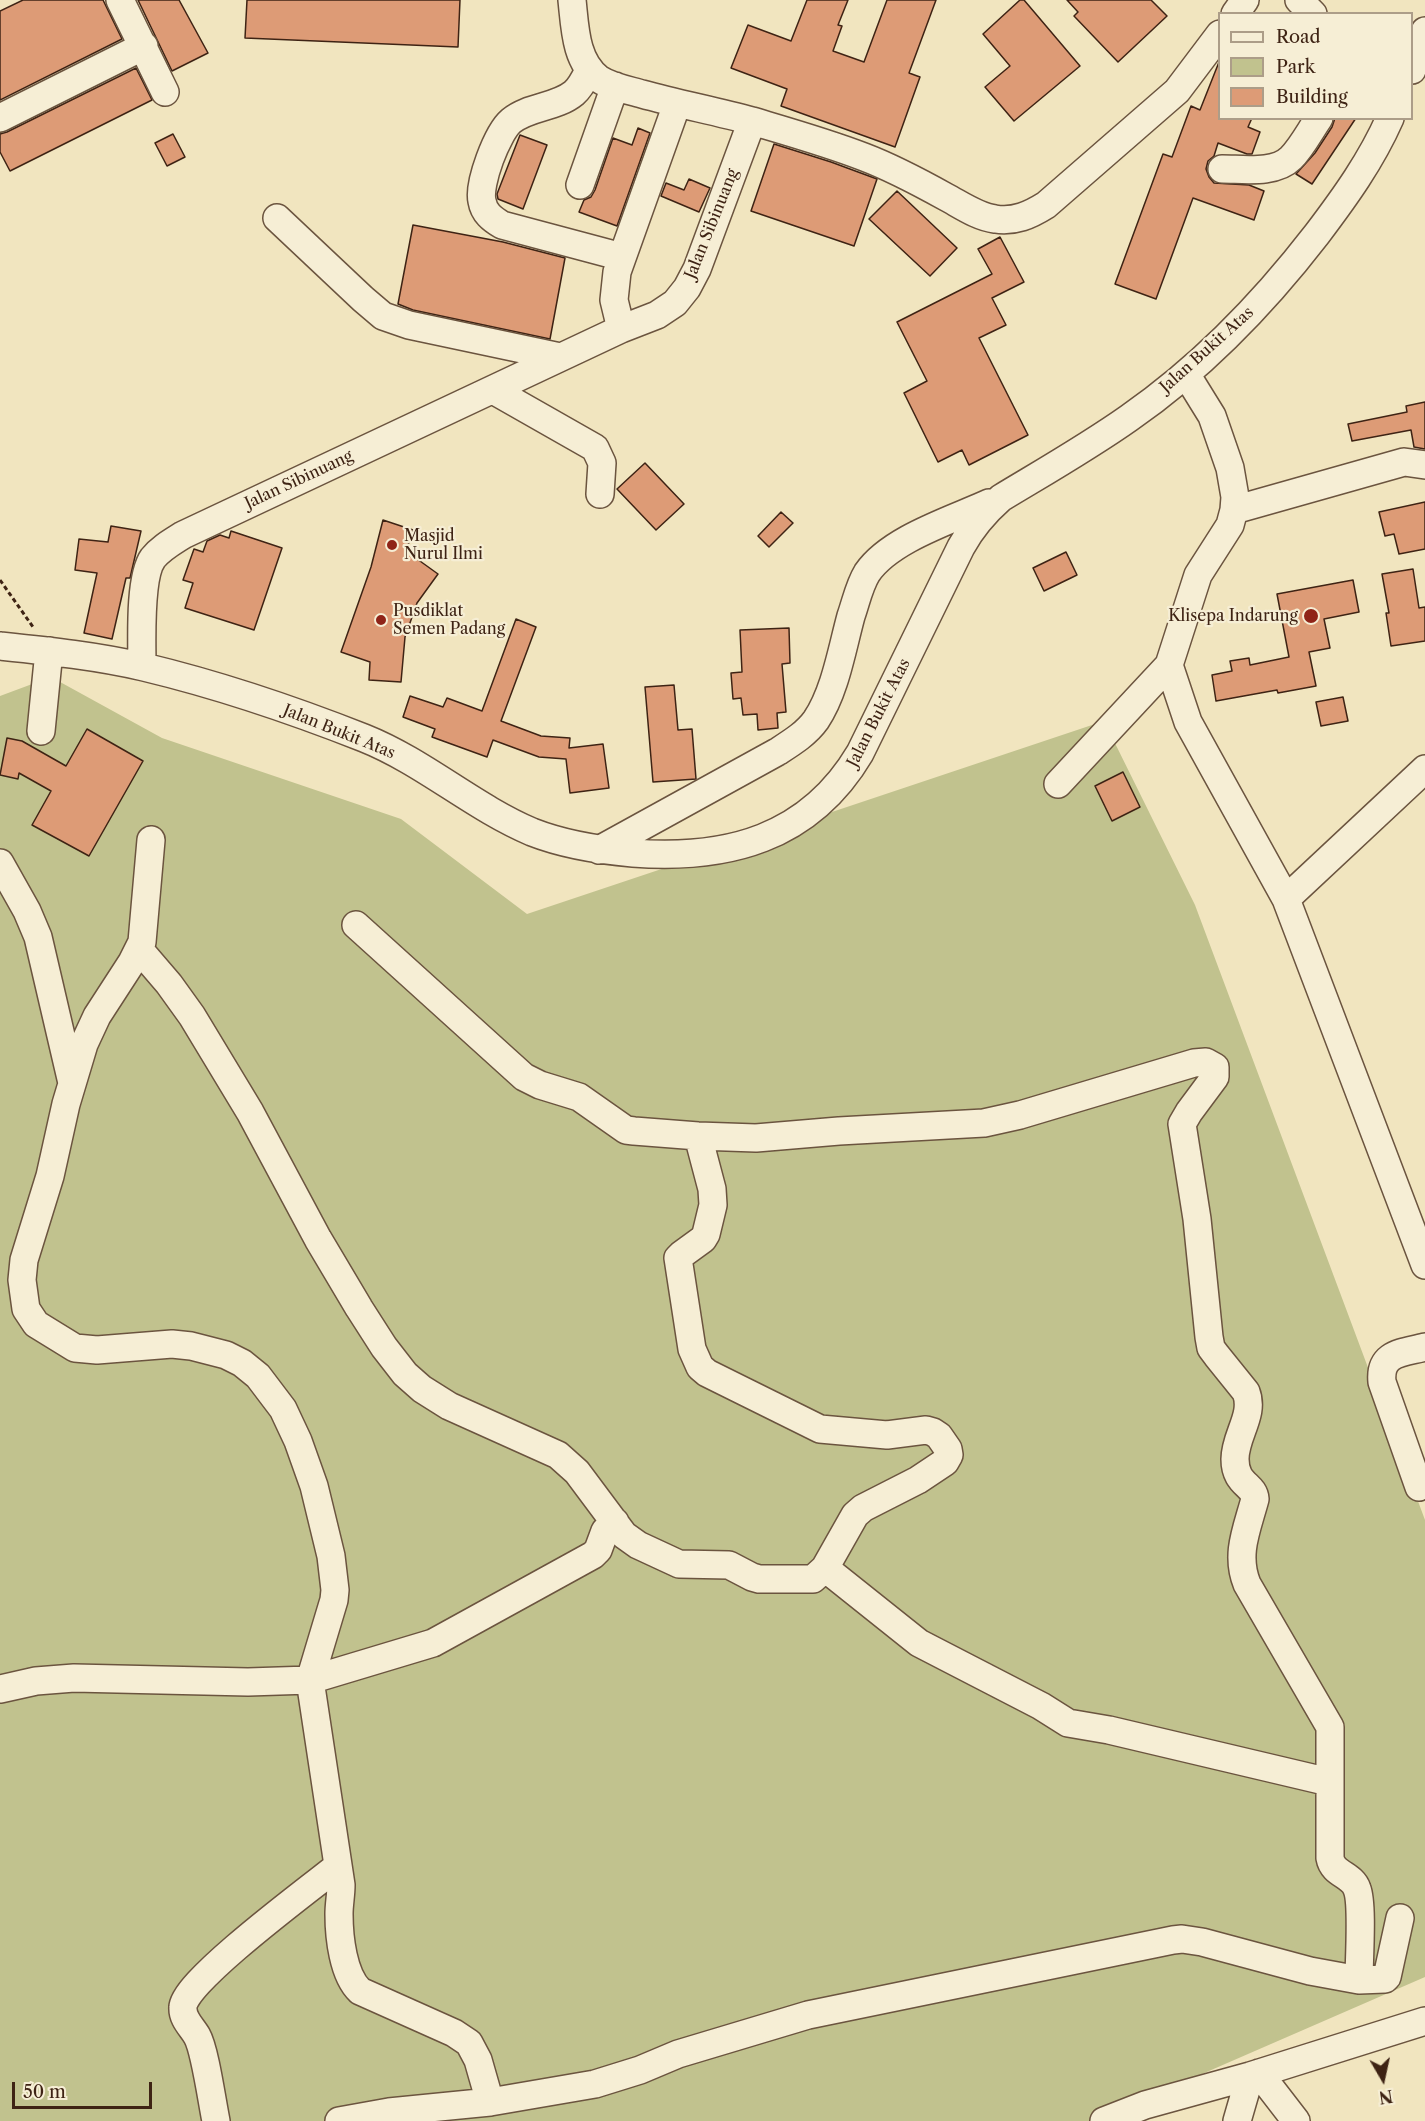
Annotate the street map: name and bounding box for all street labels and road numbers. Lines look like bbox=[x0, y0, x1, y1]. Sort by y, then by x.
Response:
street label: Jalan Sibinuang bbox=[681, 166, 743, 282]
street label: Jalan Bukit Atas bbox=[1156, 303, 1258, 397]
street label: Jalan Sibinuang bbox=[242, 447, 356, 513]
street label: Jalan Bukit Atas bbox=[843, 656, 915, 770]
street label: Jalan Bukit Atas bbox=[280, 701, 398, 763]

